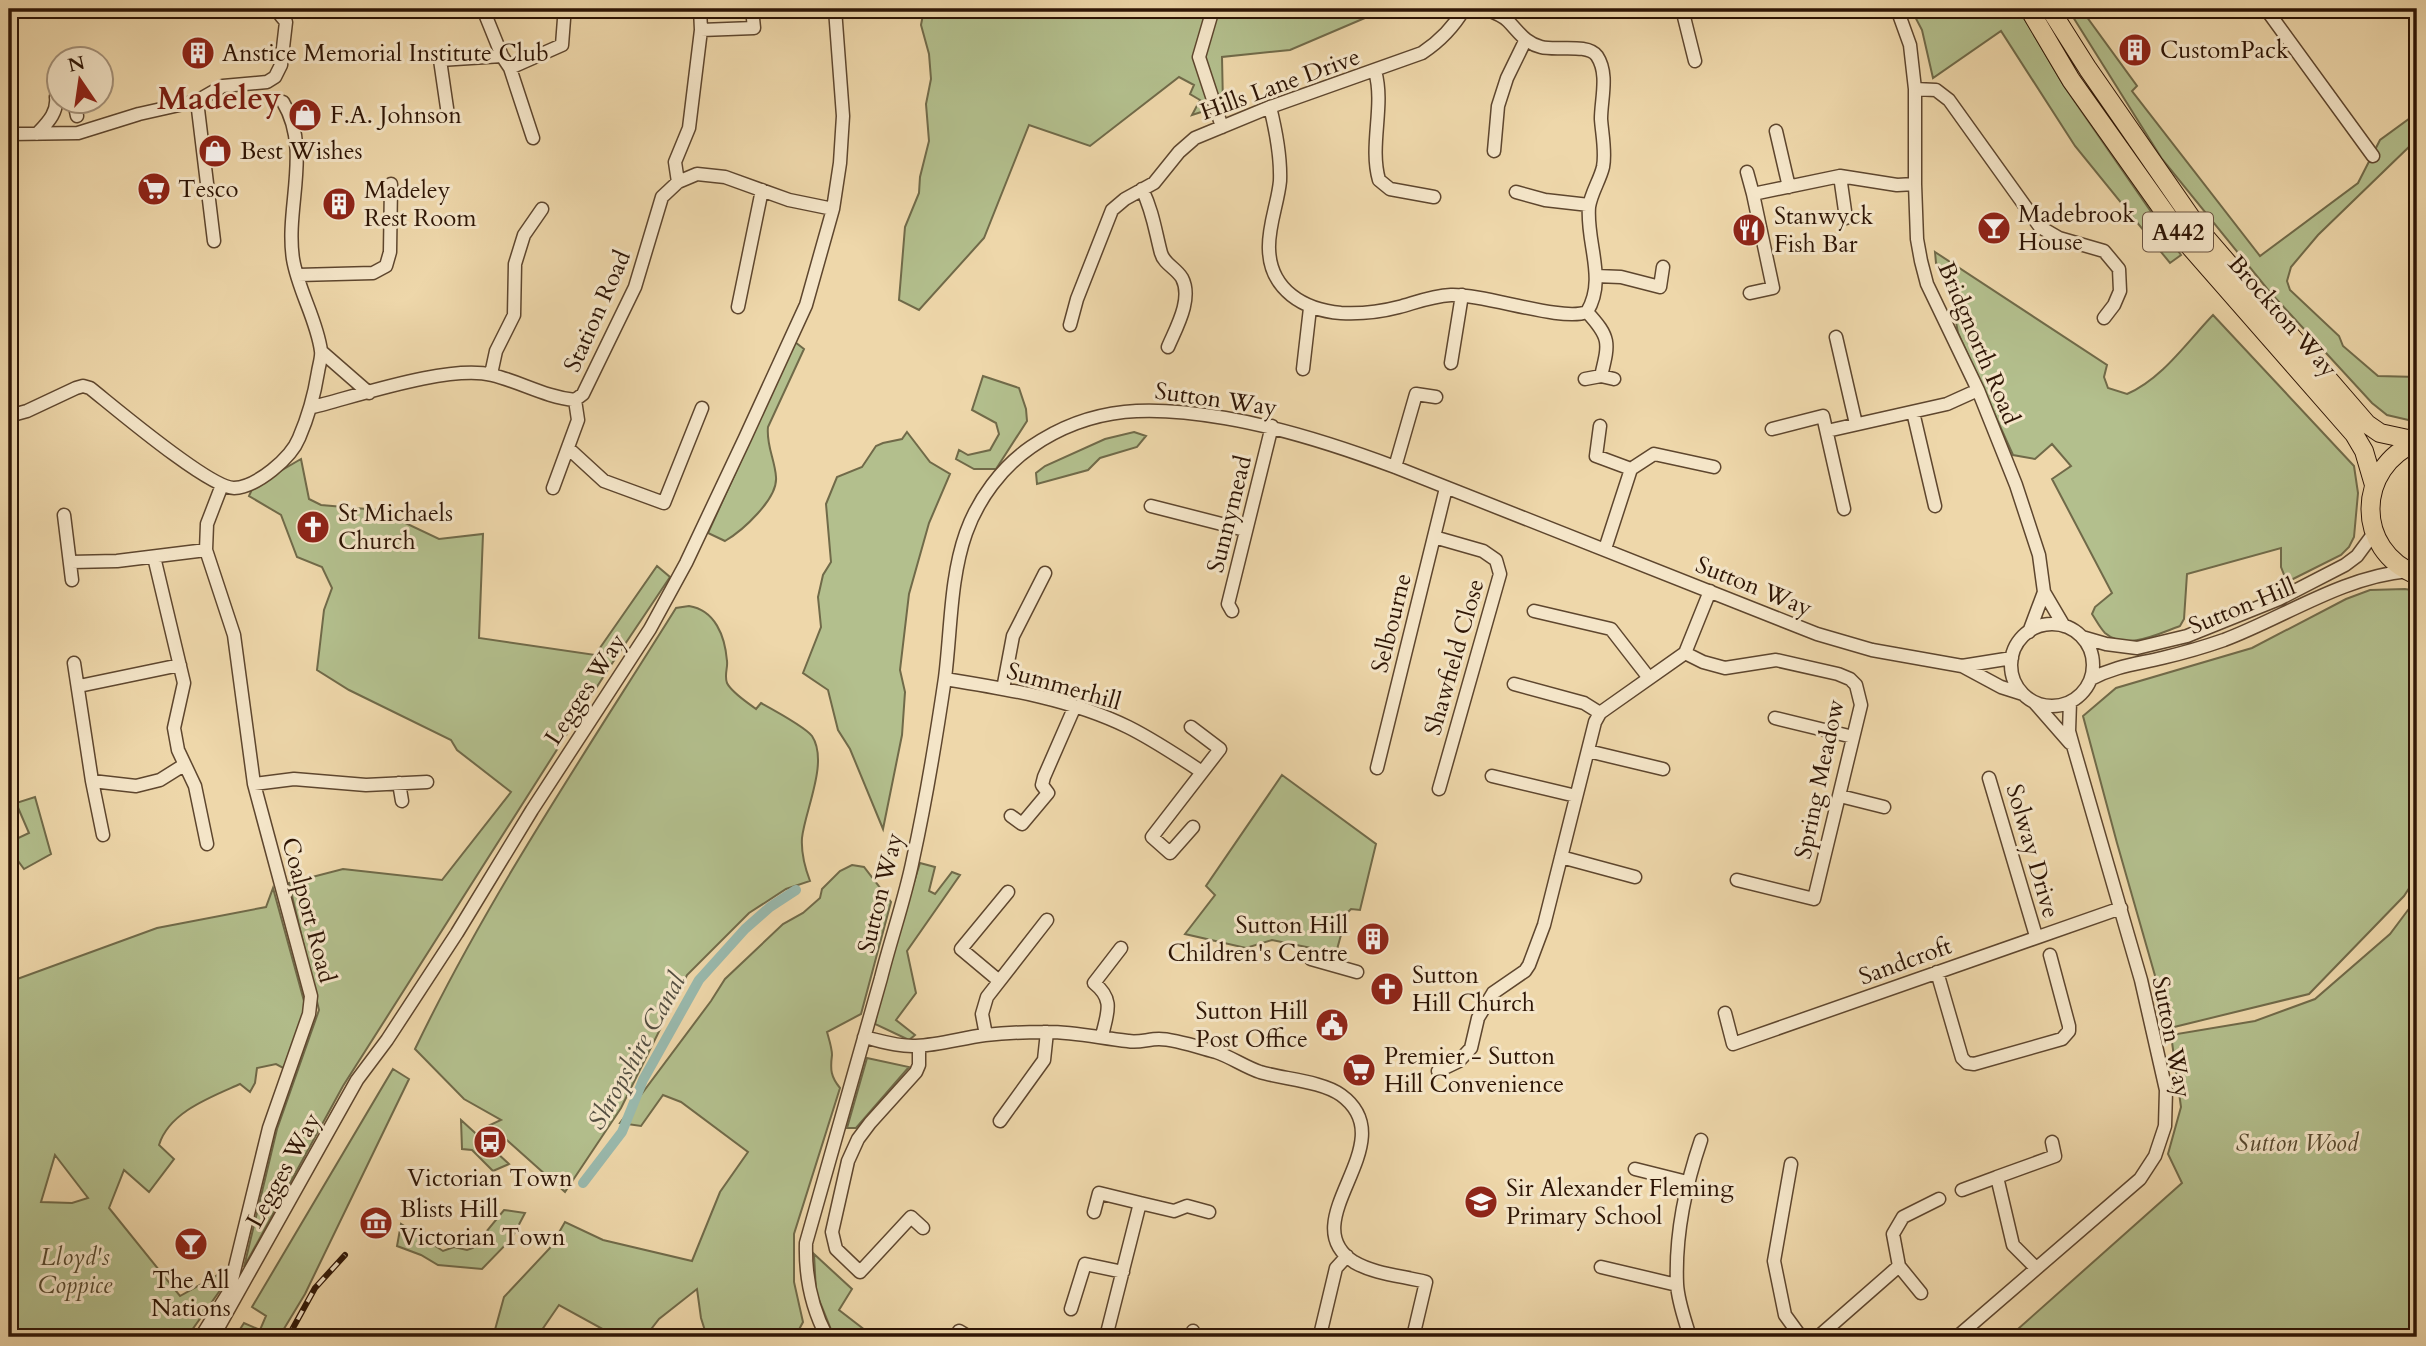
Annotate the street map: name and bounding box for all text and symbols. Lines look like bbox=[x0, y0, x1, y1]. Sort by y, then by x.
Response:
building icon: CustomPack bbox=[2116, 31, 2154, 69]
building icon: Anstice Memorial Institute Club bbox=[179, 34, 217, 72]
place label: CustomPack bbox=[2160, 34, 2289, 67]
place label: Anstice Memorial Institute Club bbox=[222, 37, 549, 70]
street label: Hills Lane Drive bbox=[1196, 40, 1364, 129]
north arrow bbox=[46, 46, 116, 116]
text: N bbox=[65, 50, 88, 79]
district label: Madeley bbox=[157, 77, 281, 121]
shop icon: F.A. Johnson bbox=[286, 96, 324, 134]
place label: F.A. Johnson bbox=[330, 99, 462, 132]
shop icon: Best Wishes bbox=[196, 132, 234, 170]
place label: Best Wishes bbox=[240, 135, 363, 168]
supermarket icon: Tesco bbox=[135, 170, 173, 208]
place label: Tesco bbox=[178, 173, 238, 206]
place label: Madeley Rest Room bbox=[364, 174, 477, 235]
building icon: Madeley Rest Room bbox=[320, 185, 358, 223]
place label: Madebrook House bbox=[2018, 198, 2135, 259]
place label: Stanwyck Fish Bar bbox=[1774, 200, 1873, 261]
bar icon: Madebrook House bbox=[1975, 209, 2013, 247]
restaurant icon: Stanwyck Fish Bar bbox=[1730, 211, 1768, 249]
road number: A442 bbox=[2143, 213, 2213, 252]
street label: Station Road bbox=[556, 245, 639, 377]
street label: Brockton Way bbox=[2220, 248, 2345, 385]
street label: Bridgnorth Road bbox=[1929, 257, 2028, 430]
street label: Sutton Way bbox=[1153, 375, 1279, 424]
street label: Sunnymead bbox=[1199, 452, 1260, 576]
place label: St Michaels Church bbox=[338, 497, 453, 558]
church icon: St Michaels Church bbox=[294, 508, 332, 546]
street label: Sutton Way bbox=[1691, 548, 1817, 625]
street label: Selbourne bbox=[1363, 570, 1420, 676]
street label: Sutton Hill bbox=[2184, 570, 2301, 643]
street label: Shawfield Close bbox=[1416, 575, 1493, 739]
street label: Legges Way bbox=[537, 627, 634, 752]
street label: Summerhill bbox=[1003, 654, 1125, 719]
street label: Spring Meadow bbox=[1786, 696, 1853, 862]
street label: Solway Drive bbox=[1998, 780, 2067, 922]
street label: Sutton Way bbox=[850, 829, 911, 957]
street label: Coalport Road bbox=[273, 834, 344, 987]
place label: Sutton Hill Children's Centre bbox=[1168, 909, 1348, 970]
building icon: Sutton Hill Children's Centre bbox=[1354, 920, 1392, 958]
street label: Sandcroft bbox=[1854, 929, 1956, 993]
place label: Sutton Hill Church bbox=[1412, 959, 1535, 1020]
water label: Shropshire Canal bbox=[579, 966, 694, 1136]
church icon: Sutton Hill Church bbox=[1368, 970, 1406, 1008]
street label: Sutton Way bbox=[2144, 974, 2199, 1101]
place label: Sutton Hill Post Office bbox=[1195, 995, 1308, 1056]
public building icon: Sutton Hill Post Office bbox=[1313, 1006, 1351, 1044]
place label: Premier - Sutton Hill Convenience bbox=[1384, 1040, 1564, 1101]
supermarket icon: Premier - Sutton Hill Convenience bbox=[1340, 1051, 1378, 1089]
street label: Legges Way bbox=[238, 1106, 329, 1234]
bus stop icon: Victorian Town bbox=[471, 1123, 509, 1161]
park label: Sutton Wood bbox=[2236, 1127, 2360, 1160]
place label: Victorian Town bbox=[407, 1162, 573, 1195]
place label: Sir Alexander Fleming Primary School bbox=[1506, 1172, 1734, 1233]
school or university icon: Sir Alexander Fleming Primary School bbox=[1462, 1183, 1500, 1221]
place label: Blists Hill Victorian Town bbox=[400, 1193, 566, 1254]
museum icon: Blists Hill Victorian Town bbox=[357, 1204, 395, 1242]
bar icon: The All Nations bbox=[172, 1225, 210, 1263]
park label: Lloyd's Coppice bbox=[38, 1241, 113, 1302]
place label: The All Nations bbox=[151, 1264, 231, 1325]

